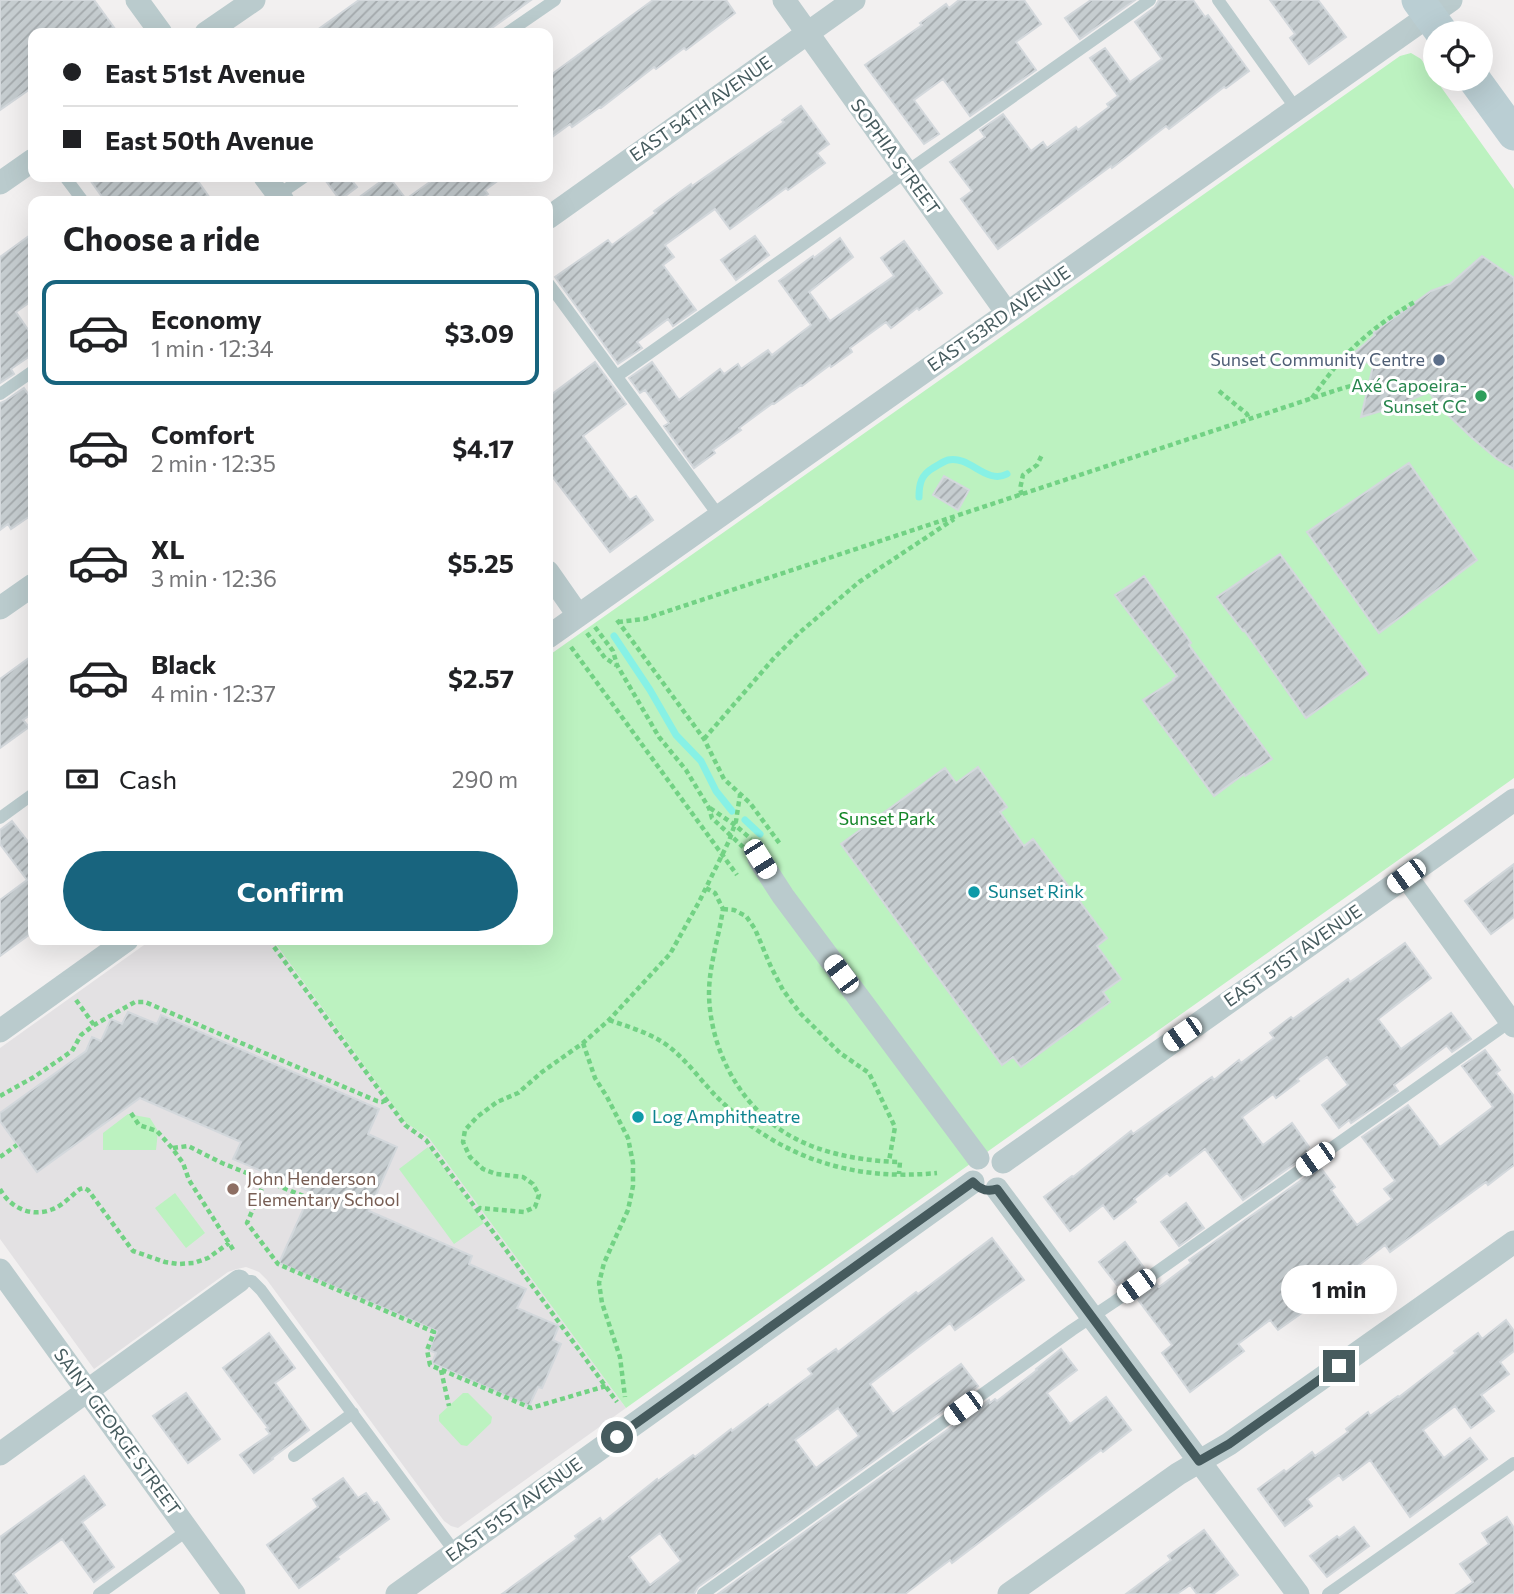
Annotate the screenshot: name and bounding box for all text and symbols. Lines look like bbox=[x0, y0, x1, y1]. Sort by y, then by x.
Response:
map controls bbox=[1423, 21, 1493, 91]
button: locate bbox=[1423, 21, 1493, 91]
street label: EAST 54TH AVENUE bbox=[625, 51, 776, 166]
text: East 51st Avenue bbox=[105, 57, 305, 88]
street label: SOPHIA STREET bbox=[846, 94, 945, 219]
text: East 50th Avenue bbox=[105, 124, 314, 155]
text: Choose a ride bbox=[63, 218, 260, 258]
street label: EAST 53RD AVENUE bbox=[923, 261, 1074, 376]
icon: car bbox=[67, 301, 130, 364]
text: Economy bbox=[151, 303, 262, 334]
text: $3.09 bbox=[444, 317, 514, 348]
text: 1 min · 12:34 bbox=[151, 334, 274, 362]
place label: Sunset Community Centre bbox=[1210, 348, 1425, 370]
marker: Sunset Community Centre bbox=[1431, 352, 1447, 368]
place label: Axé Capoeira- Sunset CC bbox=[1351, 374, 1467, 417]
marker: Axé Capoeira- Sunset CC bbox=[1473, 388, 1489, 404]
icon: car bbox=[67, 416, 130, 479]
text: Comfort bbox=[151, 418, 254, 449]
text: $4.17 bbox=[452, 432, 514, 463]
text: 2 min · 12:35 bbox=[151, 449, 276, 477]
icon: car bbox=[67, 531, 130, 594]
text: XL bbox=[151, 533, 185, 564]
text: $5.25 bbox=[447, 547, 514, 578]
text: 3 min · 12:36 bbox=[151, 564, 277, 592]
icon: car bbox=[67, 646, 130, 709]
text: Black bbox=[151, 648, 217, 679]
text: $2.57 bbox=[448, 662, 514, 693]
text: 4 min · 12:37 bbox=[151, 679, 276, 707]
icon: cash bbox=[63, 760, 101, 798]
text: Cash bbox=[119, 763, 177, 794]
text: 290 m bbox=[452, 765, 518, 793]
park label: Sunset Park bbox=[839, 807, 936, 829]
car bbox=[740, 836, 781, 882]
button: Confirm bbox=[63, 851, 518, 931]
car bbox=[1383, 855, 1430, 897]
place label: Sunset Rink bbox=[988, 880, 1084, 902]
marker: Sunset Rink bbox=[966, 884, 982, 900]
street label: EAST 51ST AVENUE bbox=[1219, 899, 1366, 1011]
car bbox=[820, 951, 863, 997]
car bbox=[1159, 1013, 1206, 1055]
place label: Log Amphitheatre bbox=[652, 1105, 800, 1127]
marker: Log Amphitheatre bbox=[630, 1109, 646, 1125]
car bbox=[1292, 1138, 1339, 1180]
place label: John Henderson Elementary School bbox=[247, 1167, 400, 1210]
marker: John Henderson Elementary School bbox=[225, 1181, 241, 1197]
callout: 1 min bbox=[1281, 1264, 1397, 1314]
car bbox=[1113, 1265, 1160, 1307]
text: 1 min bbox=[1312, 1275, 1366, 1303]
street label: SAINT GEORGE STREET bbox=[50, 1344, 186, 1519]
route end bbox=[1323, 1350, 1355, 1382]
car bbox=[940, 1387, 987, 1429]
route start bbox=[601, 1421, 633, 1453]
street label: EAST 51ST AVENUE bbox=[441, 1452, 586, 1566]

